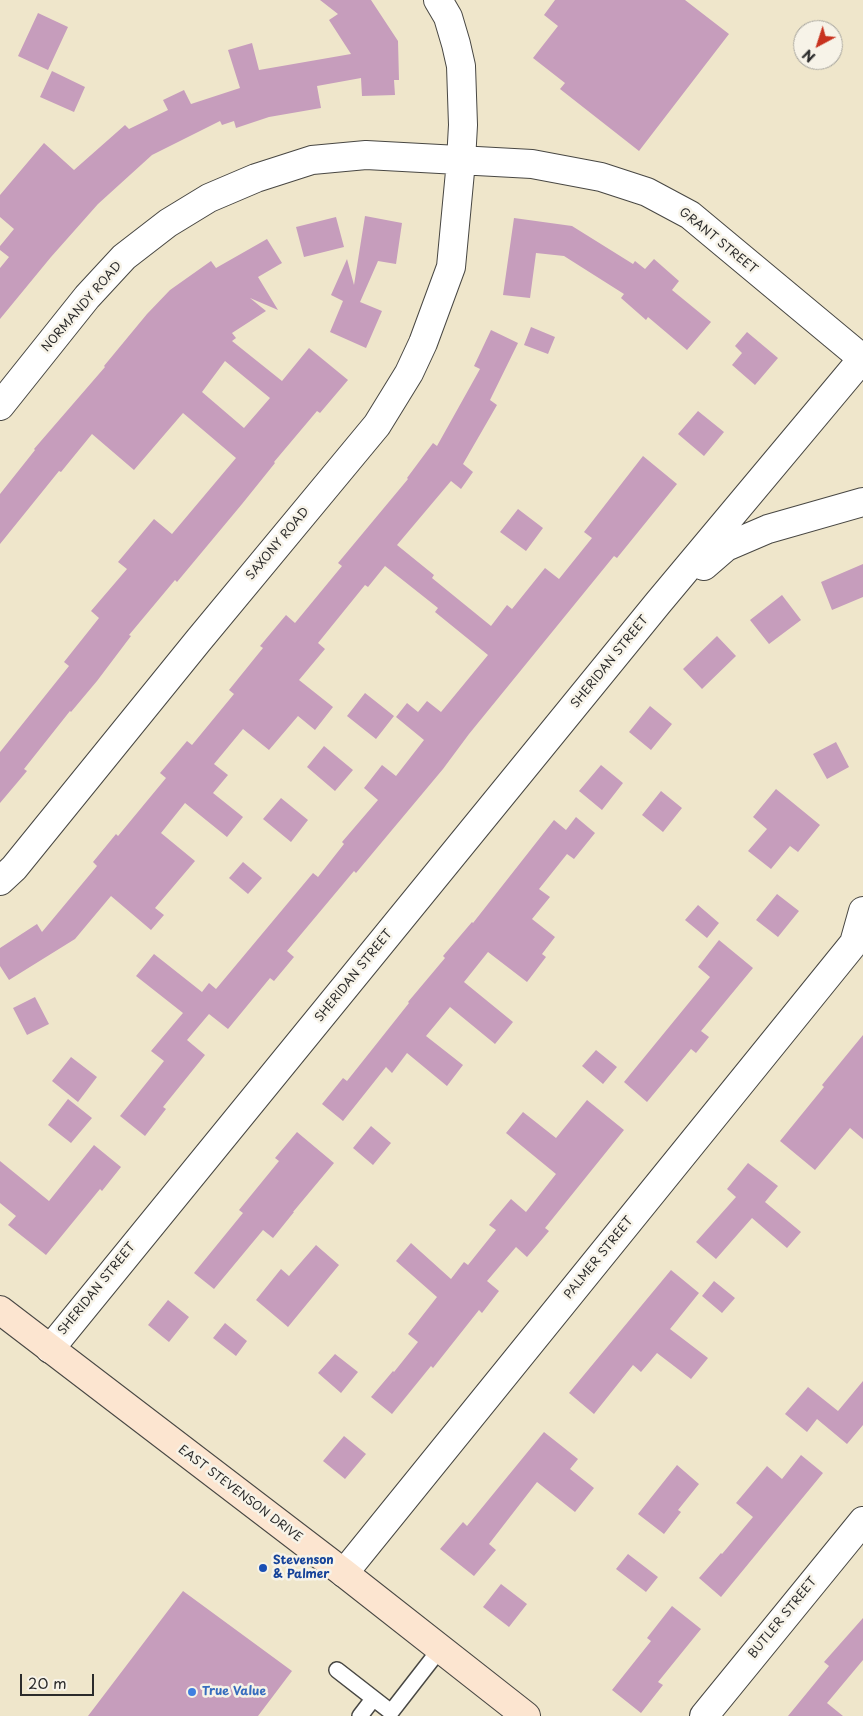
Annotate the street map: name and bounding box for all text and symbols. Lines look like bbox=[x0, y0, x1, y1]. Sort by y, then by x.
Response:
north arrow bbox=[793, 20, 843, 70]
text: N bbox=[798, 44, 820, 68]
street label: GRANT STREET bbox=[676, 205, 760, 277]
street label: NORMANDY ROAD bbox=[39, 259, 125, 355]
street label: SAXONY ROAD bbox=[244, 505, 312, 583]
street label: SHERIDAN STREET bbox=[568, 613, 652, 711]
street label: SHERIDAN STREET bbox=[312, 927, 396, 1025]
street label: PALMER STREET bbox=[561, 1214, 637, 1302]
street label: SHERIDAN STREET bbox=[55, 1240, 139, 1338]
street label: EAST STEVENSON DRIVE bbox=[175, 1443, 305, 1545]
place label: Stevenson & Palmer bbox=[273, 1554, 334, 1582]
marker: Stevenson & Palmer bbox=[257, 1562, 269, 1574]
street label: BUTLER STREET bbox=[746, 1575, 820, 1661]
scale bar bbox=[22, 1664, 96, 1696]
text: 20 m bbox=[28, 1671, 67, 1694]
place label: True Value bbox=[202, 1685, 266, 1699]
marker: True Value bbox=[186, 1686, 198, 1698]

